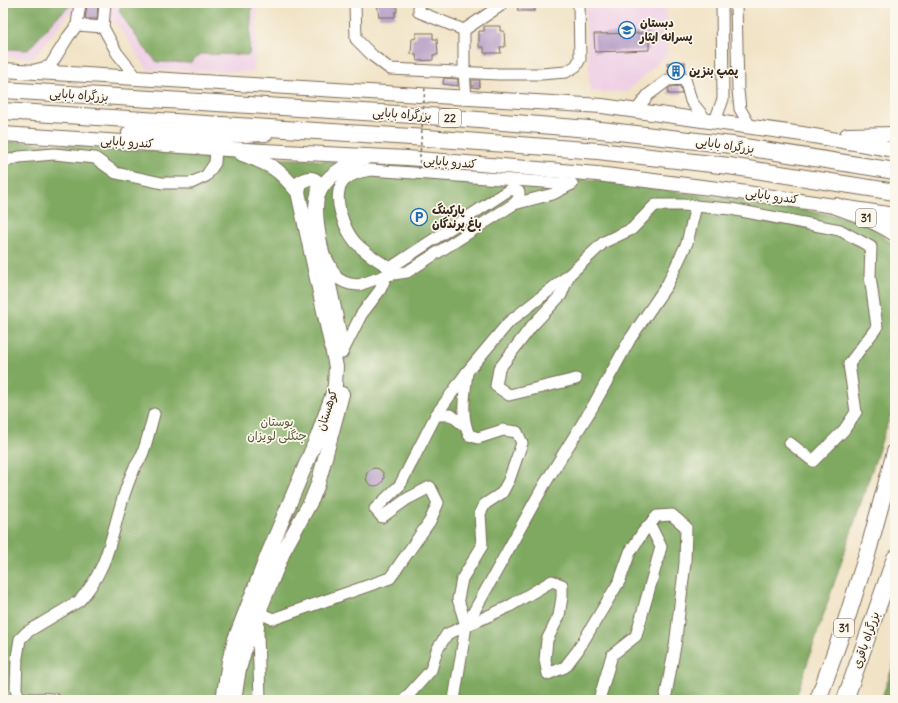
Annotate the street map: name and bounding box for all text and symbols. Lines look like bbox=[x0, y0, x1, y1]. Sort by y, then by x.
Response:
place label: دبستان پسرانه ایثار bbox=[639, 15, 693, 45]
school or university icon: دبستان پسرانه ایثار bbox=[617, 20, 637, 40]
building icon: پمپ بنزین bbox=[666, 61, 686, 81]
place label: پمپ بنزین bbox=[689, 63, 739, 79]
street label: بزرگراه بابایی bbox=[49, 85, 109, 105]
street label: بزرگراه بابایی bbox=[372, 104, 432, 124]
road number: 22 bbox=[439, 109, 461, 127]
street label: کندرو بابایی bbox=[100, 132, 154, 152]
street label: بزرگراه بابایی bbox=[695, 133, 755, 157]
street label: کندرو بابایی bbox=[423, 152, 477, 172]
street label: کندرو بابایی bbox=[744, 184, 800, 208]
place label: پارکینگ باغ پرندگان bbox=[432, 202, 482, 232]
parking icon: پارکینگ باغ پرندگان bbox=[409, 207, 429, 227]
road number: 31 bbox=[856, 209, 876, 227]
street label: کوهستان bbox=[313, 387, 340, 433]
park label: بوستان جنگلی لویزان bbox=[247, 414, 307, 444]
street label: بزرگراه باقری bbox=[849, 609, 883, 671]
road number: 31 bbox=[834, 619, 854, 637]

